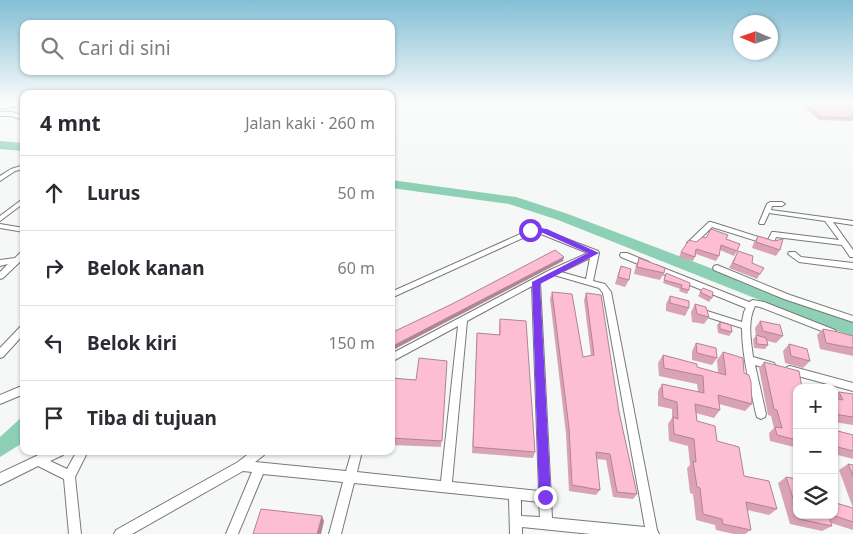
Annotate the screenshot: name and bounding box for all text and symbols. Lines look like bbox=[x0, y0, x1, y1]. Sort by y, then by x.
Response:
north arrow bbox=[733, 15, 778, 60]
search box bbox=[20, 20, 395, 75]
icon: search bbox=[38, 34, 66, 62]
text: Cari di sini bbox=[78, 35, 171, 61]
text: 4 mnt bbox=[40, 109, 101, 137]
text: Jalan kaki · 260 m bbox=[245, 112, 375, 134]
icon: ahead bbox=[40, 179, 68, 207]
text: Lurus bbox=[87, 180, 140, 206]
text: 50 m bbox=[338, 182, 375, 204]
route start bbox=[519, 219, 542, 242]
icon: right bbox=[40, 254, 68, 282]
text: Belok kanan bbox=[87, 255, 204, 281]
text: 60 m bbox=[338, 257, 375, 279]
icon: left bbox=[40, 329, 68, 357]
text: Belok kiri bbox=[87, 330, 177, 356]
text: 150 m bbox=[328, 332, 375, 354]
map controls bbox=[793, 384, 838, 519]
button: + bbox=[793, 384, 838, 429]
icon: arrive bbox=[40, 404, 68, 432]
text: Tiba di tujuan bbox=[87, 405, 217, 431]
button: − bbox=[793, 429, 838, 474]
button: layers bbox=[793, 474, 838, 519]
route end bbox=[534, 486, 557, 509]

